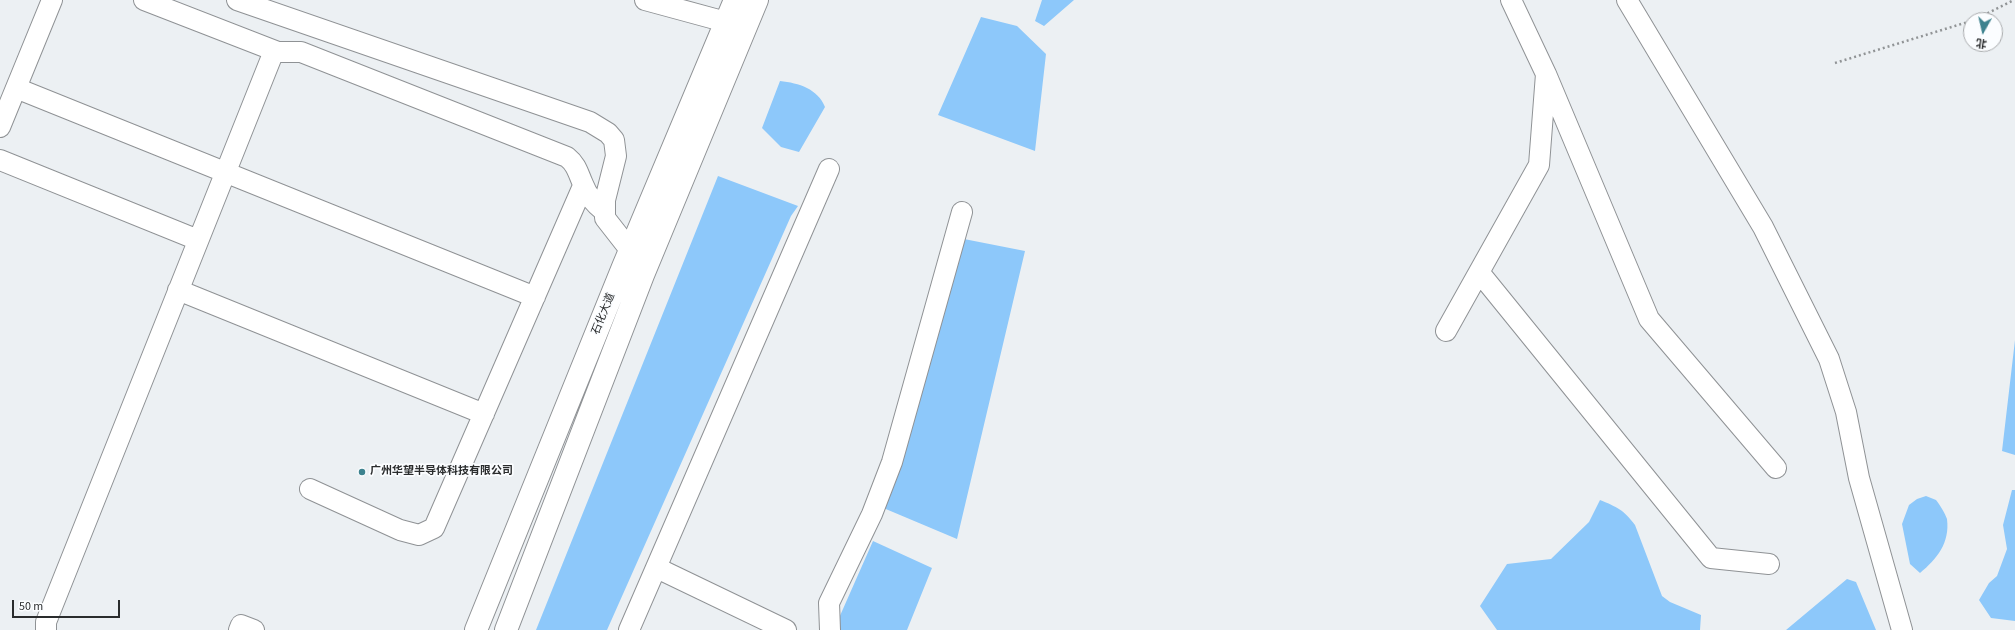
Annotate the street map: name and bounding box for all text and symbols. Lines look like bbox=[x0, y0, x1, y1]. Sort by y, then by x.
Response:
north arrow bbox=[1963, 12, 2003, 52]
text: 北 bbox=[1975, 35, 1988, 52]
street label: 石化大道 bbox=[590, 291, 618, 337]
place label: 广州华望半导体科技有限公司 bbox=[370, 465, 513, 479]
marker: 广州华望半导体科技有限公司 bbox=[357, 467, 367, 477]
scale bar bbox=[14, 592, 122, 618]
text: 50 m bbox=[19, 598, 43, 615]

